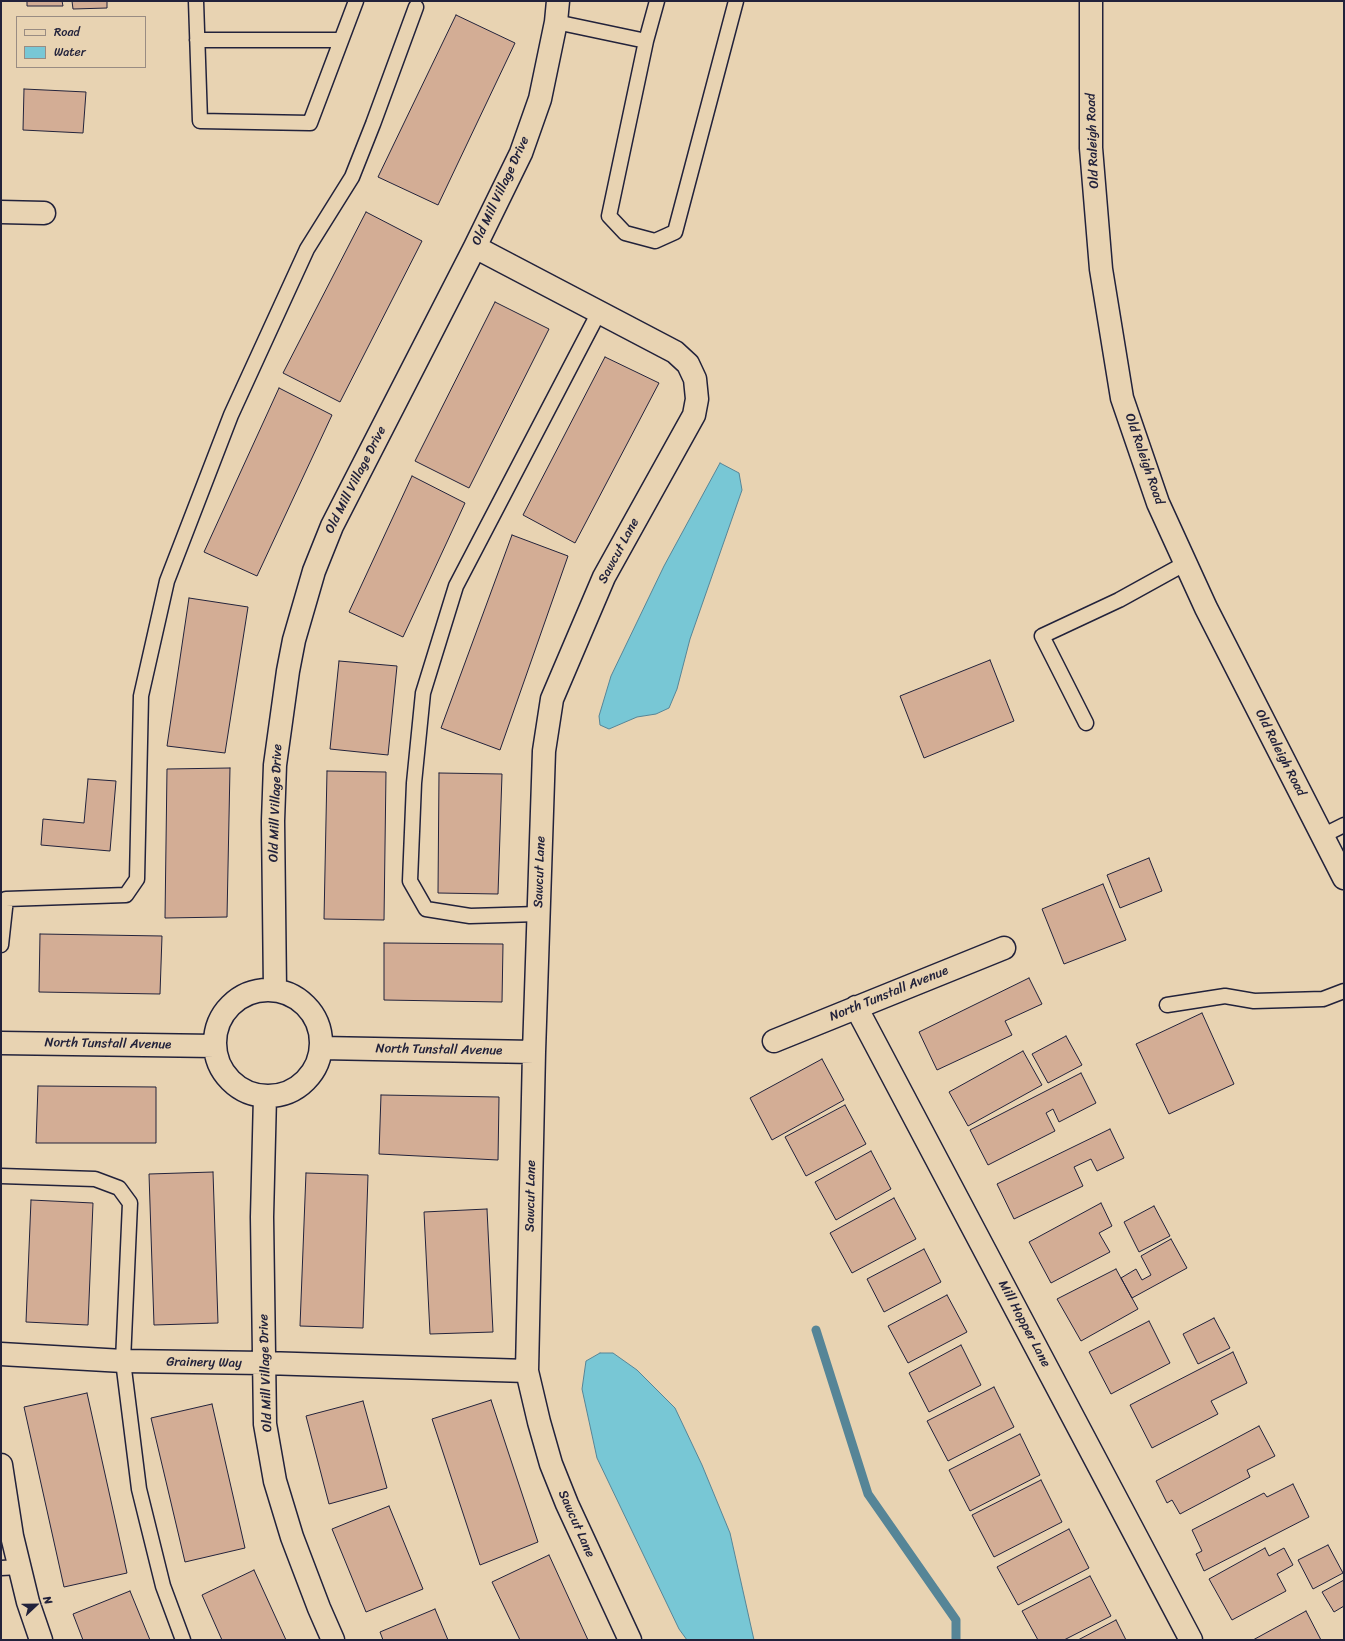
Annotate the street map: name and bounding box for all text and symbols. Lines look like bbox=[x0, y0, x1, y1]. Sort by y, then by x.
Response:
legend bbox=[16, 16, 146, 68]
text: Road bbox=[54, 21, 80, 43]
text: Water bbox=[54, 41, 86, 63]
street label: Old Raleigh Road bbox=[1084, 93, 1102, 189]
street label: Old Mill Village Drive bbox=[469, 134, 533, 248]
street label: Old Raleigh Road bbox=[1121, 411, 1167, 507]
street label: Old Mill Village Drive bbox=[322, 424, 390, 536]
street label: Sawcut Lane bbox=[595, 516, 643, 586]
street label: Old Raleigh Road bbox=[1251, 707, 1309, 799]
street label: Old Mill Village Drive bbox=[266, 744, 286, 862]
street label: Sawcut Lane bbox=[531, 836, 549, 908]
street label: North Tunstall Avenue bbox=[827, 963, 951, 1025]
street label: North Tunstall Avenue bbox=[44, 1035, 172, 1053]
street label: North Tunstall Avenue bbox=[375, 1041, 503, 1059]
street label: Sawcut Lane bbox=[523, 1160, 539, 1232]
street label: Mill Hopper Lane bbox=[995, 1278, 1053, 1370]
street label: Old Mill Village Drive bbox=[256, 1314, 276, 1432]
street label: Grainery Way bbox=[166, 1355, 242, 1371]
street label: Sawcut Lane bbox=[554, 1488, 598, 1560]
north arrow bbox=[16, 1585, 56, 1625]
text: N bbox=[37, 1593, 58, 1607]

